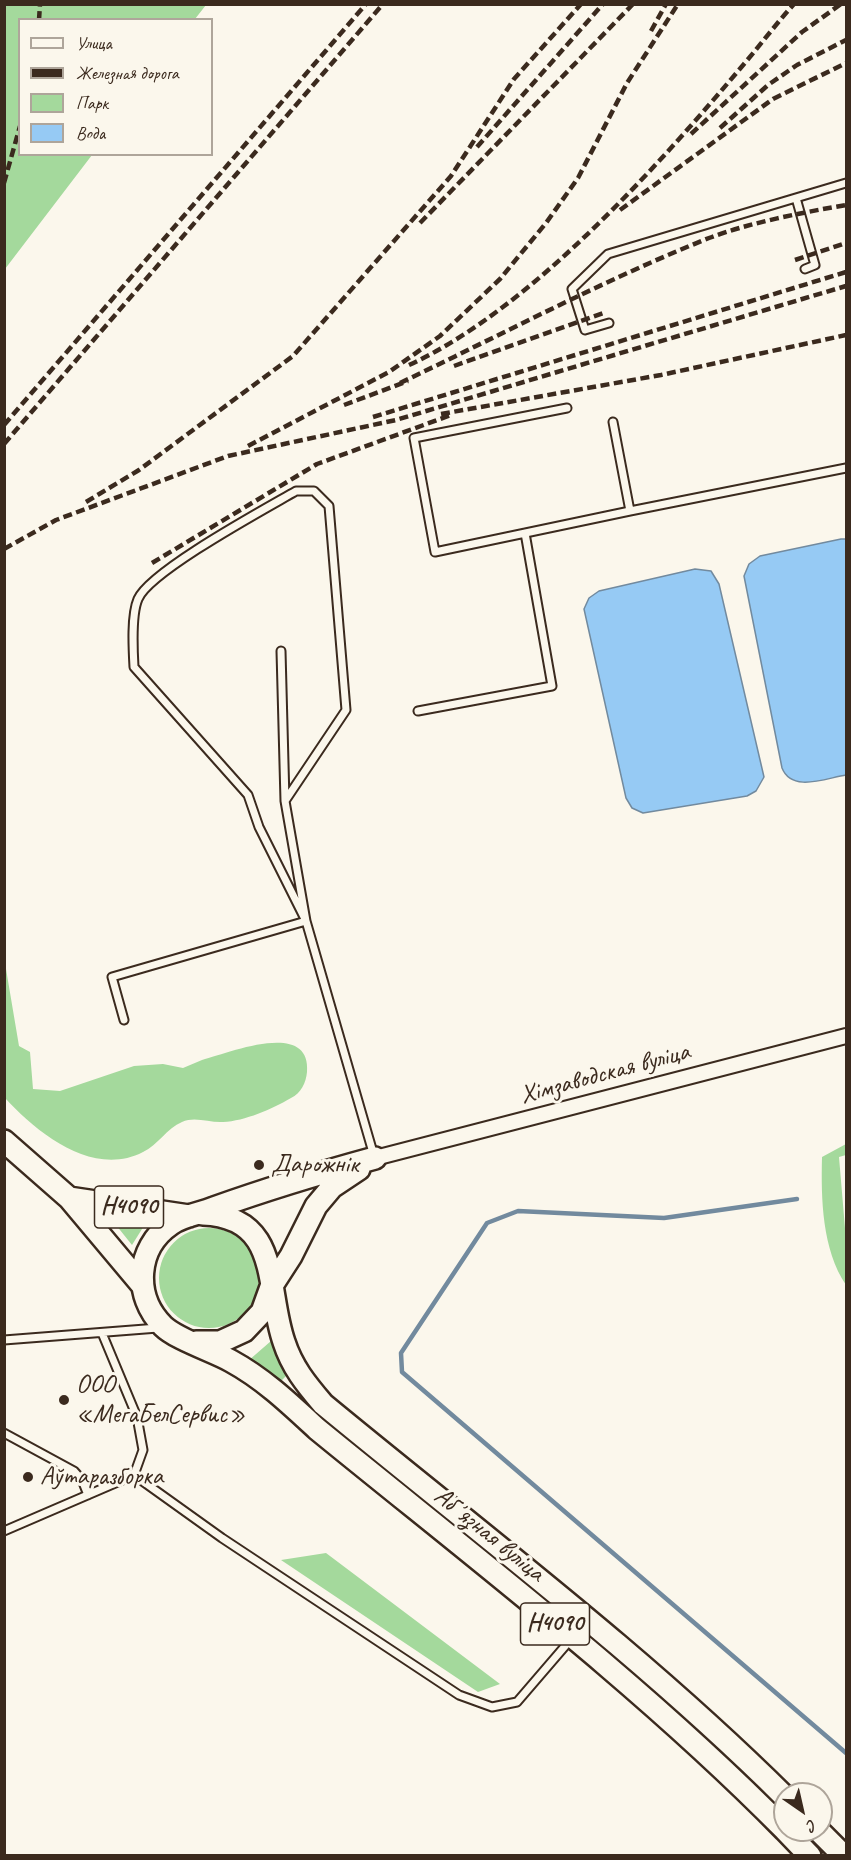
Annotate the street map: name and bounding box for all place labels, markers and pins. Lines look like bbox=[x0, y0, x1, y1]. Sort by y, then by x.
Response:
place label: Дарожнік bbox=[271, 1149, 359, 1181]
marker: Дарожнік bbox=[252, 1158, 266, 1172]
place label: ООО «МегаБелСервис» bbox=[76, 1369, 245, 1430]
marker: ООО «МегаБелСервис» bbox=[57, 1393, 71, 1407]
place label: Аўтаразборка bbox=[40, 1461, 163, 1493]
marker: Аўтаразборка bbox=[21, 1470, 35, 1484]

